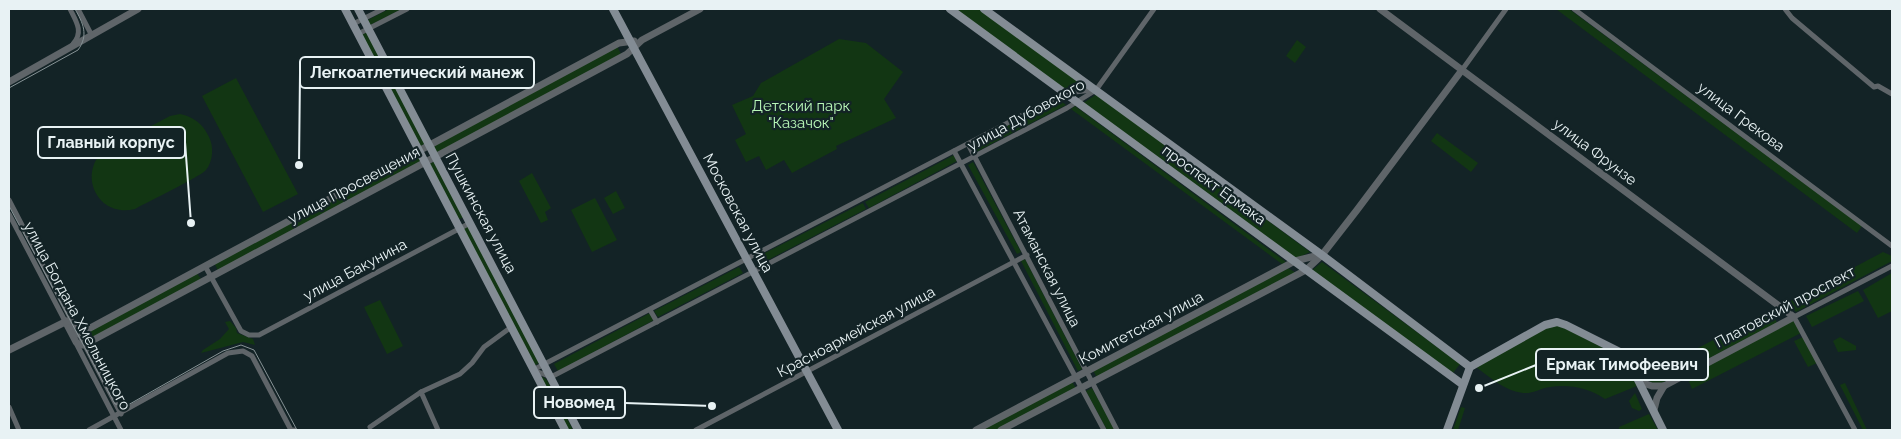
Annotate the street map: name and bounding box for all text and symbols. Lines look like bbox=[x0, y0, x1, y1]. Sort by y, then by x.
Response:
callout: Легкоатлетический манеж bbox=[300, 57, 534, 88]
text: Легкоатлетический манеж bbox=[310, 63, 524, 82]
street label: улица Дубовского bbox=[964, 75, 1088, 155]
street label: улица Грекова bbox=[1694, 78, 1788, 156]
park label: Детский парк "Казачок" bbox=[752, 97, 851, 132]
street label: улица Фрунзе bbox=[1550, 115, 1640, 189]
callout: Главный корпус bbox=[38, 127, 185, 158]
text: Главный корпус bbox=[47, 133, 175, 152]
street label: проспект Ермака bbox=[1159, 141, 1269, 229]
street label: улица Просвещения bbox=[285, 143, 423, 227]
street label: Пушкинская улица bbox=[442, 150, 520, 276]
street label: Московская улица bbox=[699, 150, 777, 276]
street label: Атаманская улица bbox=[1009, 206, 1085, 330]
street label: улица Богдана Хмельницкого bbox=[20, 219, 135, 413]
street label: улица Бакунина bbox=[300, 235, 410, 305]
street label: Платовский проспект bbox=[1712, 262, 1858, 352]
street label: Красноармейская улица bbox=[774, 283, 938, 381]
street label: Комитетская улица bbox=[1076, 288, 1206, 368]
callout: Ермак Тимофеевич bbox=[1536, 349, 1708, 380]
text: Ермак Тимофеевич bbox=[1546, 355, 1698, 374]
callout: Новомед bbox=[534, 387, 625, 418]
text: Новомед bbox=[543, 393, 615, 412]

